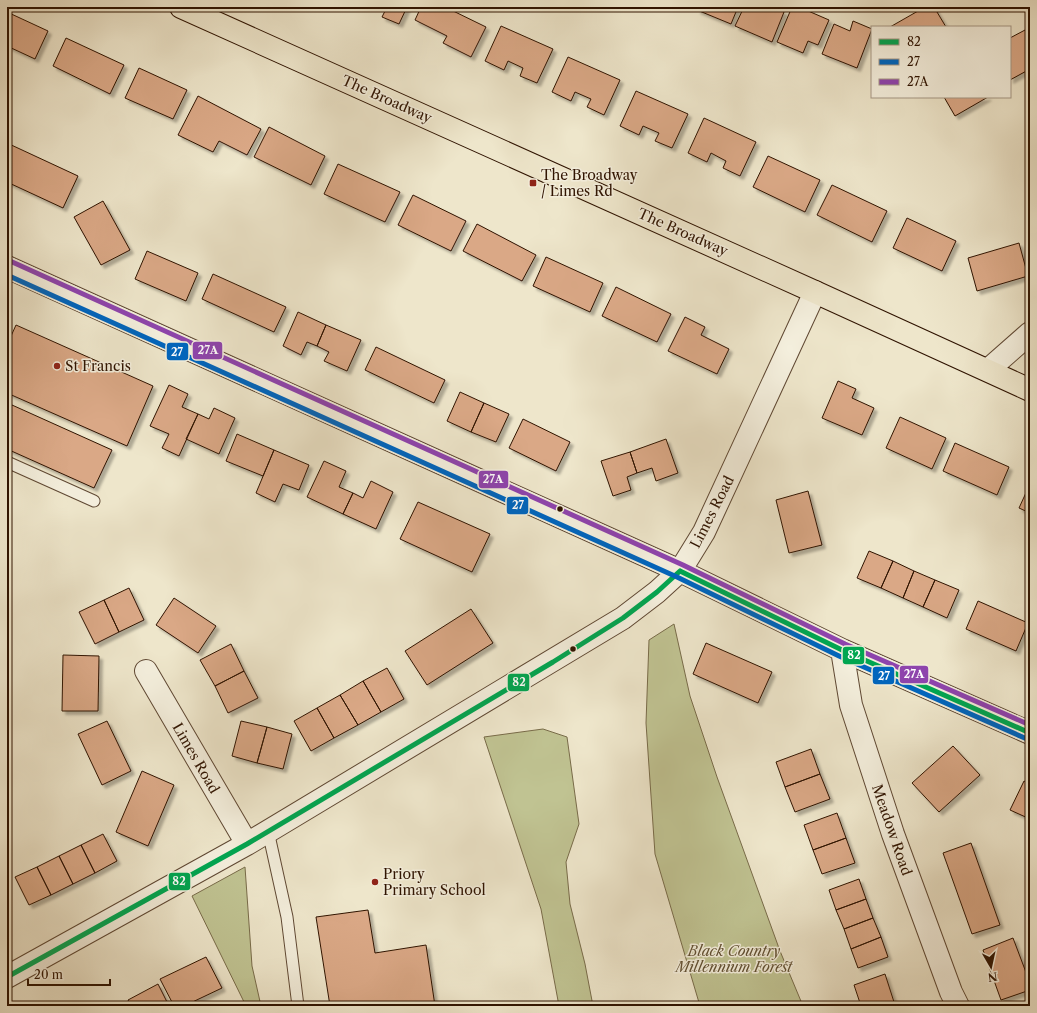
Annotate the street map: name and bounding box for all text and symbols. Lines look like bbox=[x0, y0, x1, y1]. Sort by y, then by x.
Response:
legend bbox=[871, 26, 1011, 98]
text: 82 bbox=[907, 34, 921, 49]
text: 27 bbox=[907, 54, 920, 69]
street label: The Broadway bbox=[339, 71, 435, 127]
text: 27A bbox=[907, 74, 929, 89]
place label: The Broadway / Limes Rd bbox=[541, 166, 638, 200]
marker: The Broadway / Limes Rd bbox=[528, 178, 538, 188]
street label: The Broadway bbox=[635, 204, 731, 260]
line badge: 27A bbox=[192, 341, 223, 360]
line badge: 27 bbox=[166, 342, 189, 361]
text: 27A bbox=[198, 343, 219, 357]
text: 27 bbox=[171, 345, 183, 359]
place label: St Francis bbox=[65, 357, 131, 375]
marker: St Francis bbox=[52, 361, 62, 371]
line badge: 27A bbox=[478, 470, 509, 489]
text: 27A bbox=[483, 472, 504, 486]
street label: Limes Road bbox=[686, 472, 738, 551]
line badge: 27 bbox=[506, 496, 529, 515]
text: 27 bbox=[512, 498, 524, 512]
unlabelled marker bbox=[555, 504, 565, 514]
unlabelled marker bbox=[568, 644, 578, 654]
line badge: 82 bbox=[842, 646, 865, 665]
text: 82 bbox=[847, 648, 861, 662]
line badge: 27A bbox=[899, 665, 929, 684]
line badge: 27 bbox=[872, 666, 895, 685]
text: 27A bbox=[904, 667, 925, 681]
text: 27 bbox=[878, 669, 890, 683]
line badge: 82 bbox=[507, 673, 530, 692]
text: 82 bbox=[512, 675, 526, 689]
street label: Limes Road bbox=[169, 719, 224, 797]
street label: Meadow Road bbox=[868, 782, 916, 878]
place label: Priory Primary School bbox=[383, 865, 486, 899]
line badge: 82 bbox=[168, 872, 191, 891]
text: 82 bbox=[172, 874, 186, 888]
marker: Priory Primary School bbox=[370, 877, 380, 887]
park label: Black Country Millennium Forest bbox=[674, 942, 794, 976]
north arrow bbox=[971, 947, 1011, 987]
scale bar bbox=[28, 961, 110, 987]
text: 20 m bbox=[34, 967, 63, 982]
text: N bbox=[986, 969, 998, 985]

